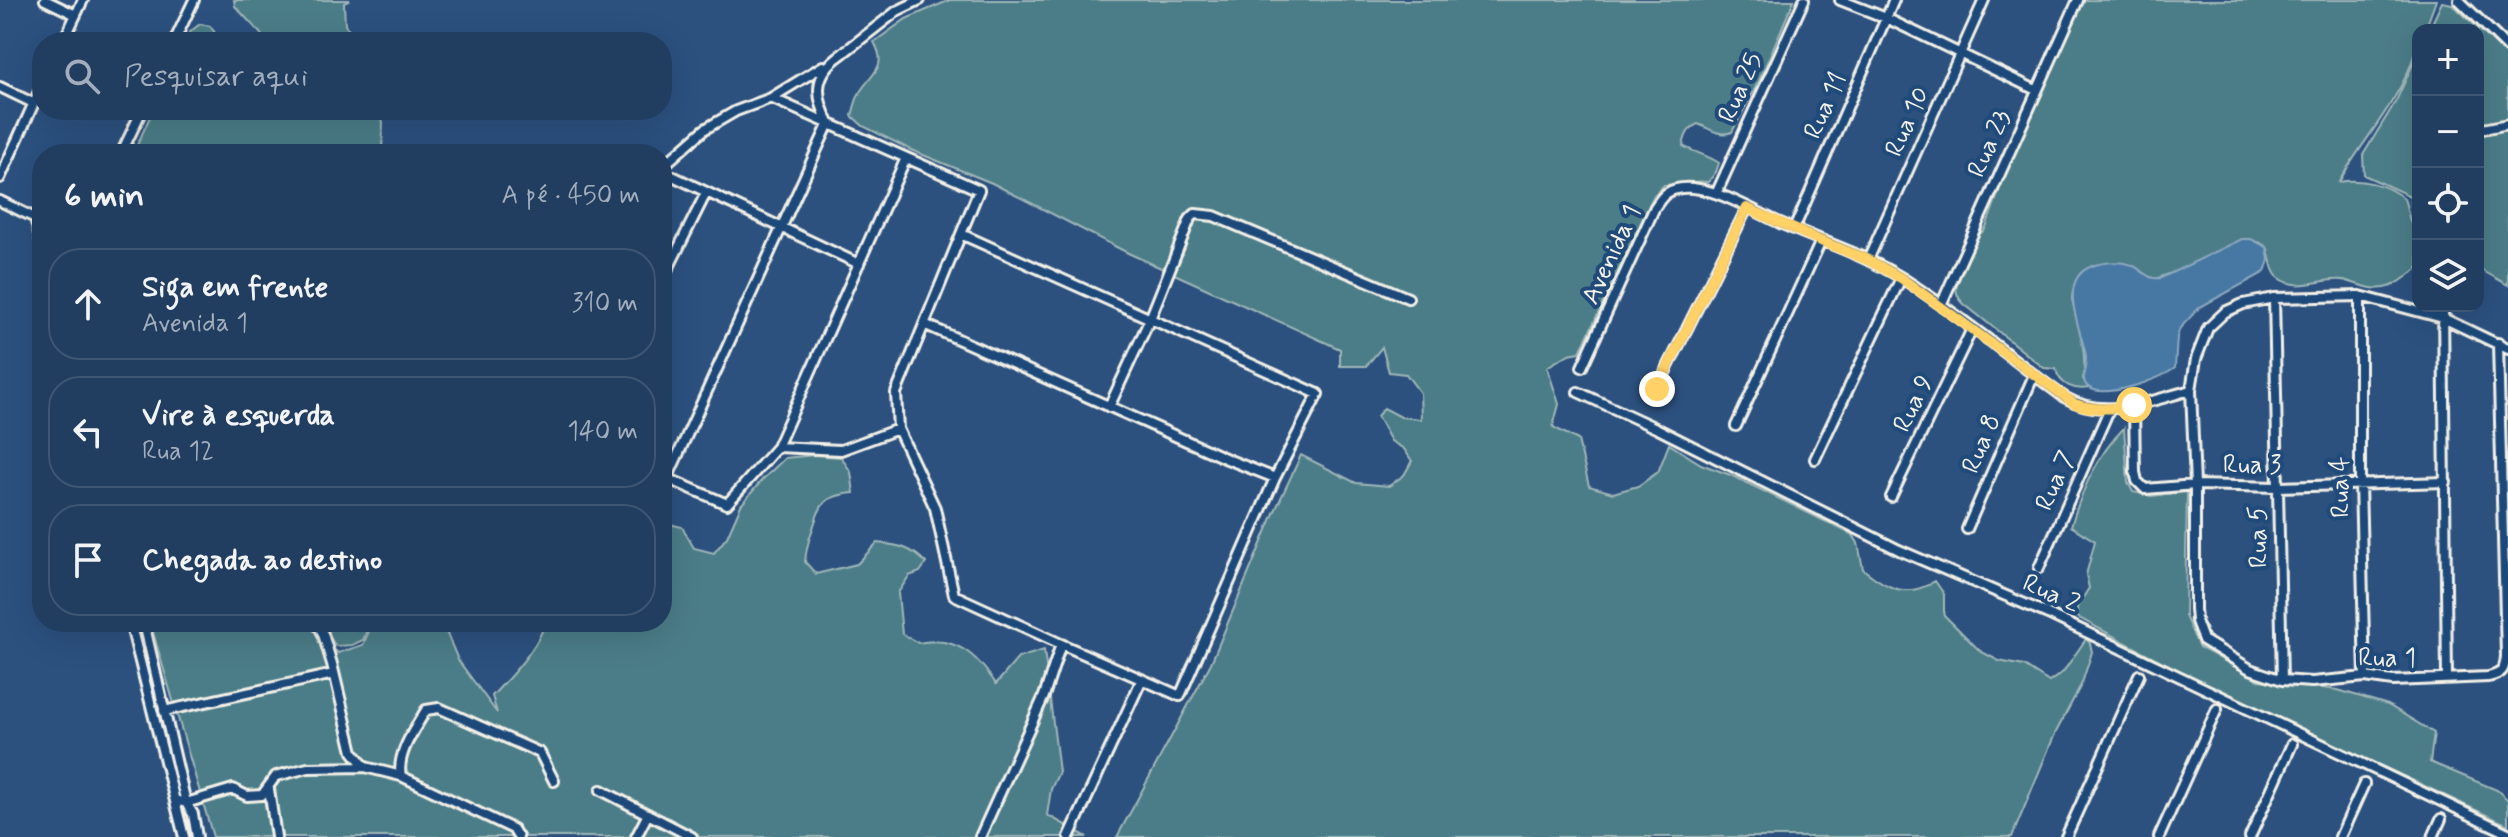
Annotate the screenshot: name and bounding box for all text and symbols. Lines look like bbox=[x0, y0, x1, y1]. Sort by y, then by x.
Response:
map controls bbox=[2412, 24, 2484, 312]
button: + bbox=[2412, 24, 2484, 96]
search box bbox=[32, 32, 672, 120]
street label: Rua 25 bbox=[1711, 48, 1771, 128]
icon: search bbox=[60, 54, 104, 98]
text: Pesquisar aqui bbox=[124, 57, 308, 96]
street label: Rua 11 bbox=[1796, 67, 1856, 145]
street label: Rua 10 bbox=[1878, 82, 1938, 162]
button: − bbox=[2412, 96, 2484, 168]
street label: Rua 23 bbox=[1960, 105, 2020, 183]
button: locate bbox=[2412, 168, 2484, 240]
text: 6 min bbox=[64, 174, 144, 219]
text: A pé · 450 m bbox=[502, 179, 640, 213]
street label: Avenida 1 bbox=[1574, 200, 1650, 310]
button: layers bbox=[2412, 240, 2484, 312]
text: Siga em frente bbox=[142, 268, 328, 307]
icon: ahead bbox=[66, 282, 110, 326]
text: 310 m bbox=[572, 287, 638, 321]
text: Avenida 1 bbox=[142, 307, 248, 341]
street label: Rua 9 bbox=[1886, 370, 1942, 438]
route end bbox=[1639, 371, 1675, 407]
route start bbox=[2116, 387, 2152, 423]
text: Vire à esquerda bbox=[142, 396, 335, 435]
street label: Rua 8 bbox=[1954, 409, 2010, 479]
icon: left bbox=[66, 410, 110, 454]
text: 140 m bbox=[567, 415, 638, 449]
text: Rua 12 bbox=[142, 435, 214, 469]
street label: Rua 7 bbox=[2028, 446, 2084, 516]
street label: Rua 3 bbox=[2223, 449, 2281, 483]
street label: Rua 4 bbox=[2323, 456, 2359, 518]
street label: Rua 5 bbox=[2241, 506, 2277, 568]
icon: arrive bbox=[66, 538, 110, 582]
text: Chegada ao destino bbox=[142, 541, 382, 580]
street label: Rua 2 bbox=[2017, 566, 2085, 622]
street label: Rua 1 bbox=[2358, 642, 2416, 676]

